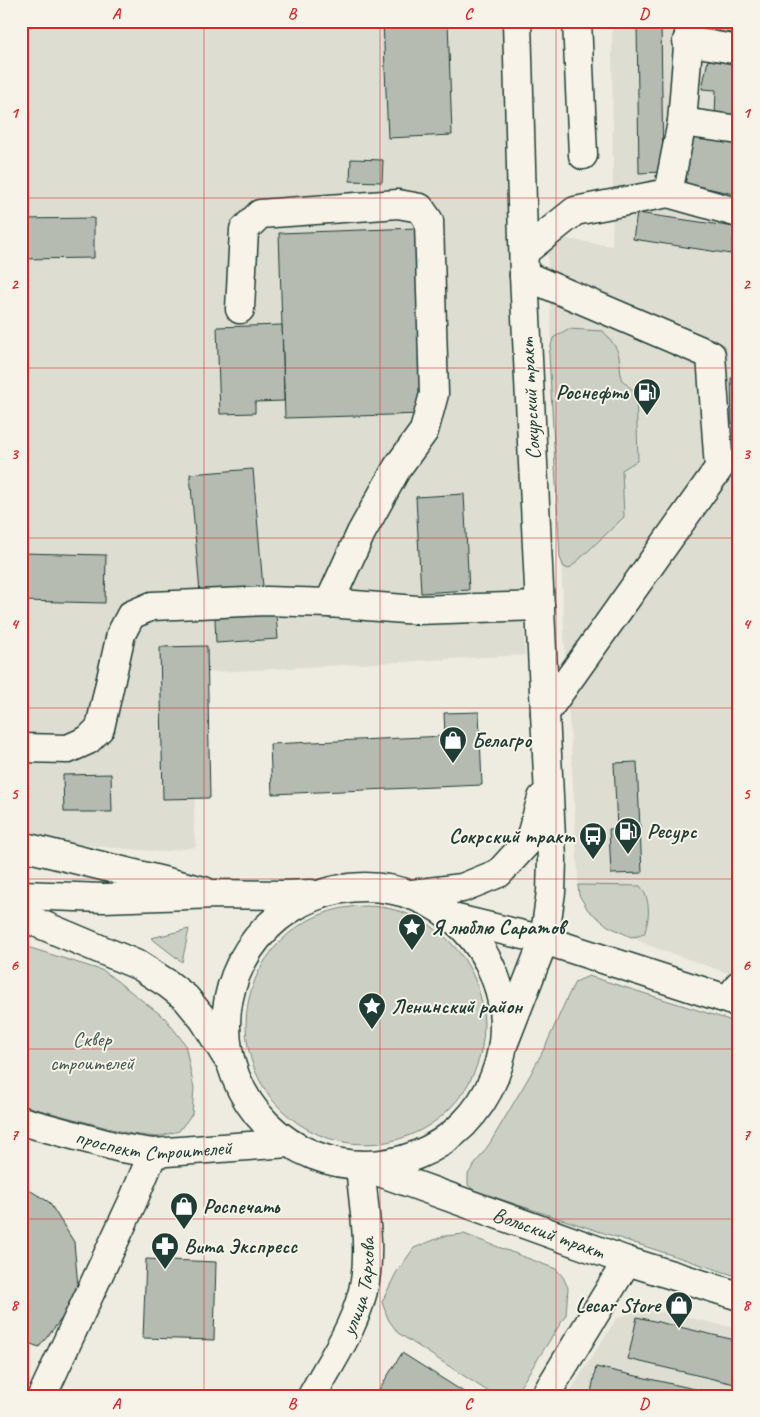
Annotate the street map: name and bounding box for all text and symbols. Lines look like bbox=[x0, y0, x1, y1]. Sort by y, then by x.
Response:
text: A bbox=[112, 4, 122, 24]
text: B bbox=[288, 4, 298, 24]
text: C bbox=[464, 4, 474, 24]
text: D bbox=[639, 4, 650, 24]
text: 1 bbox=[10, 103, 19, 123]
text: 1 bbox=[742, 103, 751, 123]
text: 2 bbox=[10, 274, 19, 294]
text: 2 bbox=[742, 274, 751, 294]
street label: Сокурский тракт bbox=[514, 336, 546, 460]
fuel station icon: Роснефть bbox=[632, 377, 662, 416]
place label: Роснефть bbox=[556, 379, 629, 405]
text: 3 bbox=[10, 444, 19, 464]
text: 3 bbox=[742, 444, 751, 464]
text: 4 bbox=[10, 614, 19, 634]
text: 4 bbox=[742, 614, 751, 634]
shop icon: Белагро bbox=[438, 725, 468, 764]
place label: Белагро bbox=[472, 727, 533, 753]
text: 5 bbox=[11, 784, 20, 804]
text: 5 bbox=[743, 784, 752, 804]
fuel station icon: Ресурс bbox=[613, 816, 643, 855]
place label: Ресурс bbox=[647, 818, 697, 845]
bus stop icon: Сокрский тракт bbox=[578, 821, 608, 860]
place label: Сокрский тракт bbox=[449, 823, 576, 849]
place icon: Я люблю Саратов bbox=[397, 912, 427, 951]
place label: Я люблю Саратов bbox=[431, 914, 569, 940]
text: 6 bbox=[10, 955, 19, 975]
text: 6 bbox=[742, 955, 751, 975]
place icon: Ленинский район bbox=[357, 991, 387, 1030]
place label: Ленинский район bbox=[391, 993, 524, 1019]
park label: Cквер cтроителей bbox=[50, 1026, 135, 1076]
street label: проспект Строителей bbox=[73, 1123, 234, 1166]
text: 7 bbox=[10, 1125, 19, 1145]
text: 7 bbox=[742, 1125, 751, 1145]
shop icon: Роспечать bbox=[169, 1191, 199, 1230]
place label: Роспечать bbox=[203, 1193, 281, 1219]
street label: Вольский тракт bbox=[489, 1201, 609, 1265]
pharmacy icon: Вита Экспресс bbox=[150, 1231, 180, 1270]
place label: Вита Экспресс bbox=[184, 1233, 298, 1259]
street label: улица Тархова bbox=[334, 1235, 380, 1341]
shop icon: Lecar Store bbox=[664, 1290, 694, 1329]
place label: Lecar Store bbox=[576, 1292, 662, 1318]
text: 8 bbox=[10, 1295, 19, 1315]
text: 8 bbox=[742, 1295, 751, 1315]
text: A bbox=[112, 1394, 122, 1414]
text: B bbox=[288, 1394, 298, 1414]
text: C bbox=[464, 1394, 474, 1414]
text: D bbox=[639, 1394, 650, 1414]

